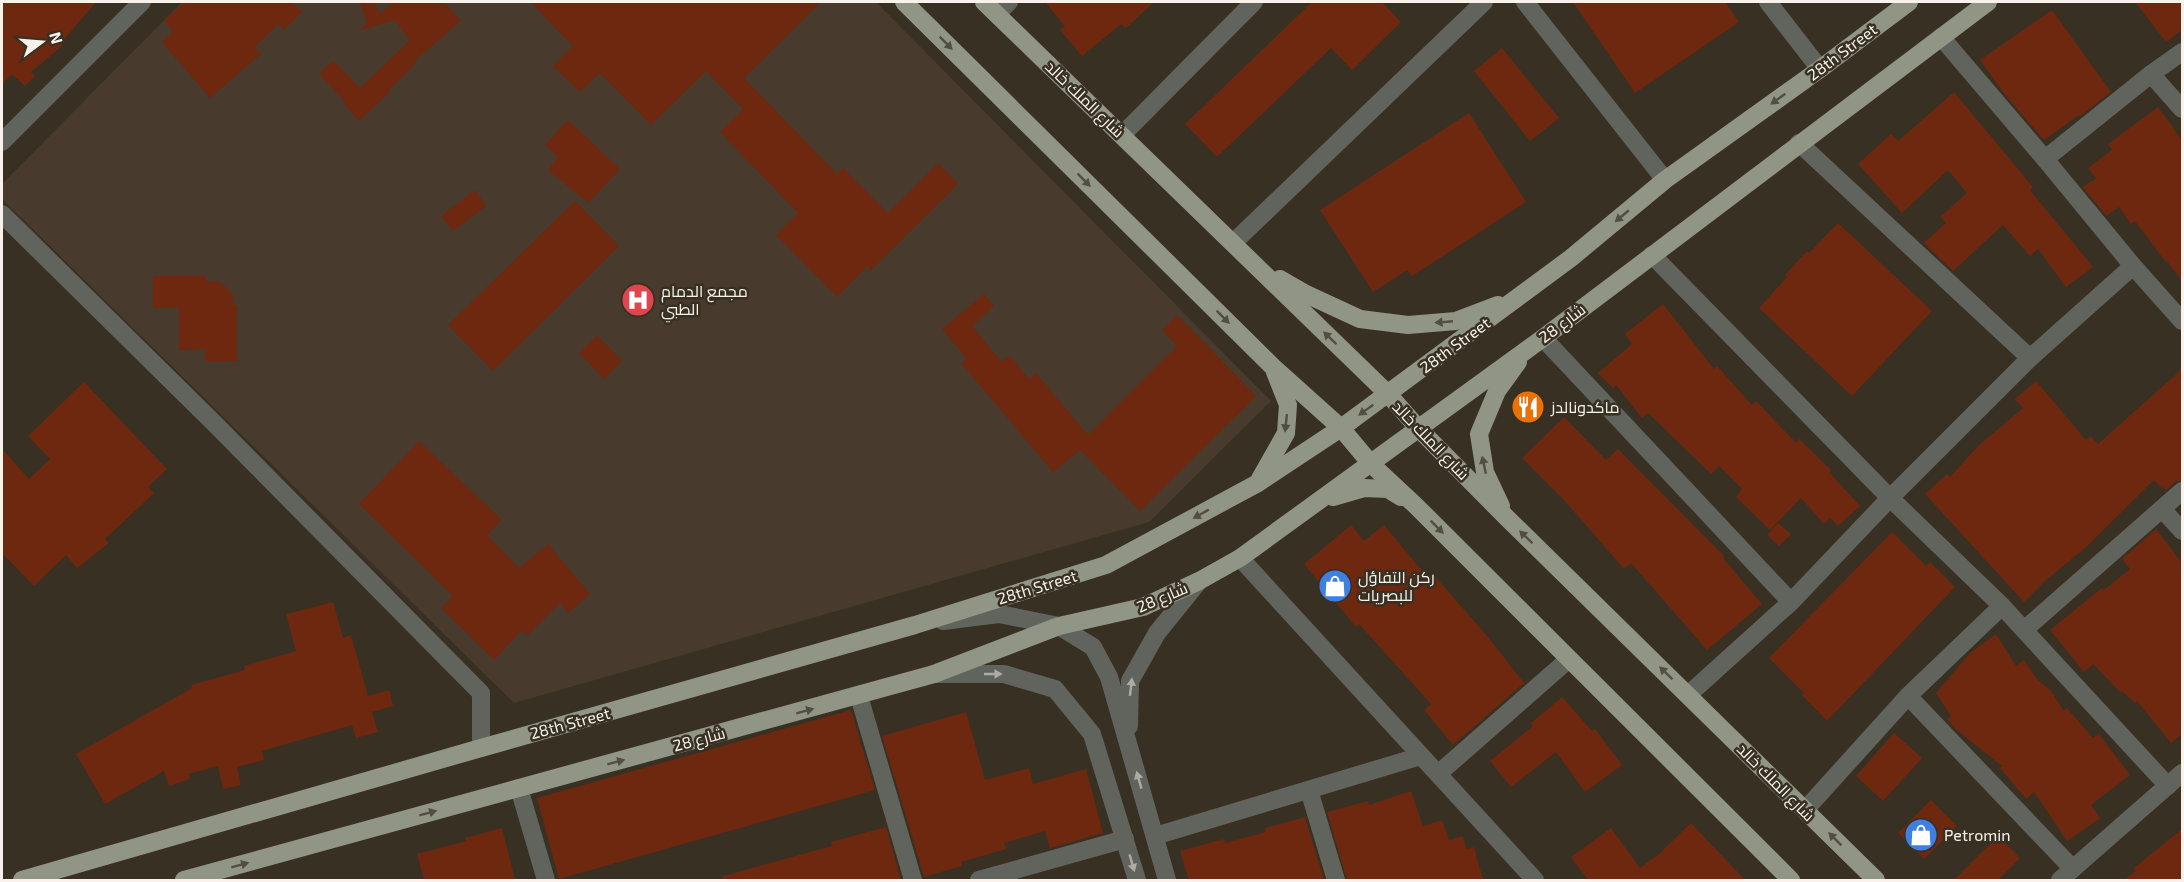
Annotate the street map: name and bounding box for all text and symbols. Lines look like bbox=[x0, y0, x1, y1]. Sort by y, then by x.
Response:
north arrow bbox=[12, 12, 72, 72]
street label: 28th Street bbox=[1803, 19, 1880, 84]
text: N bbox=[46, 30, 68, 46]
one-way arrow bbox=[938, 35, 952, 49]
street label: شارع الملك خالد bbox=[1040, 56, 1129, 143]
one-way arrow bbox=[1770, 93, 1786, 105]
one-way arrow bbox=[1077, 173, 1092, 187]
one-way arrow bbox=[1615, 209, 1630, 222]
place label: مجمع الدمام الطبي bbox=[661, 281, 748, 323]
hospital icon: مجمع الدمام الطبي bbox=[620, 282, 656, 318]
street label: شارع 28 bbox=[1535, 299, 1590, 349]
one-way arrow bbox=[1215, 310, 1229, 324]
street label: 28th Street bbox=[1416, 313, 1494, 376]
one-way arrow bbox=[1434, 317, 1453, 327]
one-way arrow bbox=[1324, 332, 1338, 346]
restaurant icon: ماكدونالدز bbox=[1510, 389, 1546, 425]
street label: شارع الملك خالد bbox=[1387, 396, 1474, 485]
place label: ماكدونالدز bbox=[1550, 397, 1619, 417]
one-way arrow bbox=[1359, 404, 1375, 416]
one-way arrow bbox=[1282, 414, 1291, 433]
one-way arrow bbox=[1479, 455, 1488, 474]
one-way arrow bbox=[1193, 509, 1210, 519]
one-way arrow bbox=[1429, 519, 1443, 533]
one-way arrow bbox=[1520, 530, 1534, 544]
street label: 28th Street bbox=[995, 565, 1079, 608]
place label: ركن التفاؤل للبصريات bbox=[1358, 567, 1435, 605]
shop icon: ركن التفاؤل للبصريات bbox=[1317, 568, 1353, 604]
street label: شارع 28 bbox=[1134, 577, 1191, 618]
one-way arrow bbox=[1659, 667, 1673, 681]
one-way arrow bbox=[983, 669, 1002, 679]
one-way arrow bbox=[1127, 677, 1136, 696]
street label: 28th Street bbox=[528, 703, 612, 742]
one-way arrow bbox=[796, 706, 814, 715]
street label: شارع 28 bbox=[671, 722, 728, 757]
street label: شارع الملك خالد bbox=[1731, 739, 1819, 827]
one-way arrow bbox=[607, 756, 625, 766]
one-way arrow bbox=[1134, 771, 1143, 789]
one-way arrow bbox=[419, 808, 437, 817]
shop icon: Petromin bbox=[1903, 817, 1939, 853]
place label: Petromin bbox=[1944, 825, 2011, 844]
one-way arrow bbox=[1828, 833, 1842, 847]
one-way arrow bbox=[1128, 855, 1137, 873]
one-way arrow bbox=[231, 859, 249, 869]

